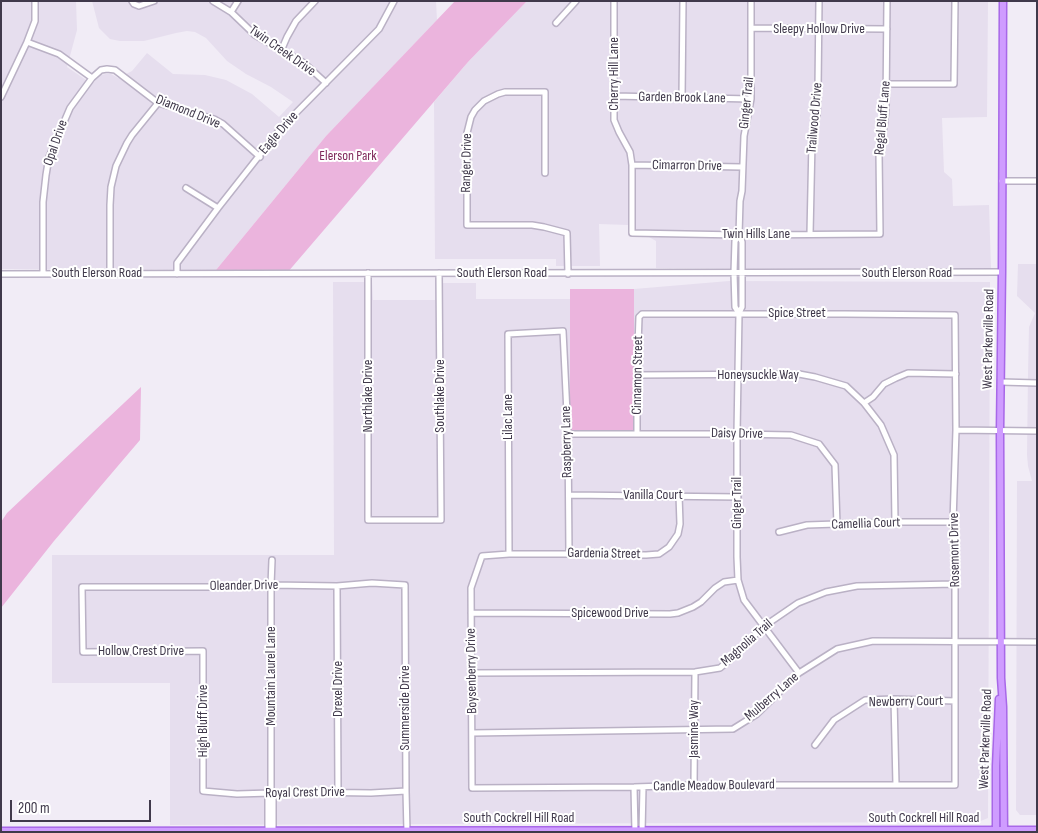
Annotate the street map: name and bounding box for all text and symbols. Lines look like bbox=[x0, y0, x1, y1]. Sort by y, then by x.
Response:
street label: Sleepy Hollow Drive bbox=[773, 21, 865, 37]
street label: Twin Creek Drive bbox=[245, 22, 319, 80]
street label: Cherry Hill Lane bbox=[606, 37, 622, 111]
street label: Ginger Trail bbox=[736, 76, 758, 130]
street label: Regal Bluff Lane bbox=[871, 80, 895, 156]
street label: Trailwood Drive bbox=[804, 82, 826, 154]
street label: Garden Brook Lane bbox=[638, 89, 726, 107]
street label: Diamond Drive bbox=[153, 91, 223, 133]
street label: Eagle Drive bbox=[256, 108, 302, 158]
street label: Opal Drive bbox=[40, 118, 72, 168]
street label: Ranger Drive bbox=[458, 133, 476, 193]
park label: Elerson Park bbox=[319, 148, 377, 164]
street label: Cimarron Drive bbox=[652, 157, 722, 175]
street label: Twin Hills Lane bbox=[722, 226, 790, 242]
street label: South Elerson Road bbox=[52, 265, 142, 281]
street label: South Elerson Road bbox=[457, 265, 547, 281]
street label: South Elerson Road bbox=[862, 265, 952, 281]
street label: West Parkerville Road bbox=[980, 289, 998, 389]
street label: Spice Street bbox=[768, 305, 826, 321]
street label: Cinnamon Street bbox=[629, 335, 647, 415]
street label: Southlake Drive bbox=[432, 359, 448, 433]
street label: Northlake Drive bbox=[360, 360, 376, 432]
street label: Honeysuckle Way bbox=[717, 367, 799, 383]
street label: Lilac Lane bbox=[500, 394, 516, 440]
street label: Raspberry Lane bbox=[558, 406, 576, 478]
street label: Daisy Drive bbox=[711, 425, 763, 443]
street label: Ginger Trail bbox=[729, 477, 745, 529]
street label: Vanilla Court bbox=[623, 487, 683, 503]
street label: Rosemont Drive bbox=[946, 513, 964, 587]
street label: Camellia Court bbox=[831, 514, 901, 534]
street label: Gardenia Street bbox=[567, 545, 641, 563]
street label: Oleander Drive bbox=[210, 577, 278, 595]
street label: Spicewood Drive bbox=[571, 605, 649, 621]
street label: Magnolia Trail bbox=[718, 616, 776, 670]
street label: Mountain Laurel Lane bbox=[263, 626, 279, 726]
street label: Boysenberry Drive bbox=[463, 628, 481, 714]
street label: Hollow Crest Drive bbox=[98, 643, 184, 659]
street label: Drexel Drive bbox=[330, 661, 346, 717]
street label: Summerside Drive bbox=[397, 665, 413, 751]
street label: Mulberry Lane bbox=[742, 669, 802, 725]
street label: High Bluff Drive bbox=[195, 685, 211, 757]
street label: West Parkerville Road bbox=[976, 689, 996, 789]
street label: Newberry Court bbox=[869, 693, 943, 711]
street label: Jasmine Way bbox=[686, 700, 702, 758]
street label: Candle Meadow Boulevard bbox=[653, 777, 775, 795]
street label: Royal Crest Drive bbox=[265, 784, 345, 802]
scale bar bbox=[12, 790, 154, 822]
text: 200 m bbox=[18, 799, 50, 818]
street label: South Cockrell Hill Road bbox=[464, 810, 574, 826]
street label: South Cockrell Hill Road bbox=[869, 810, 979, 826]

